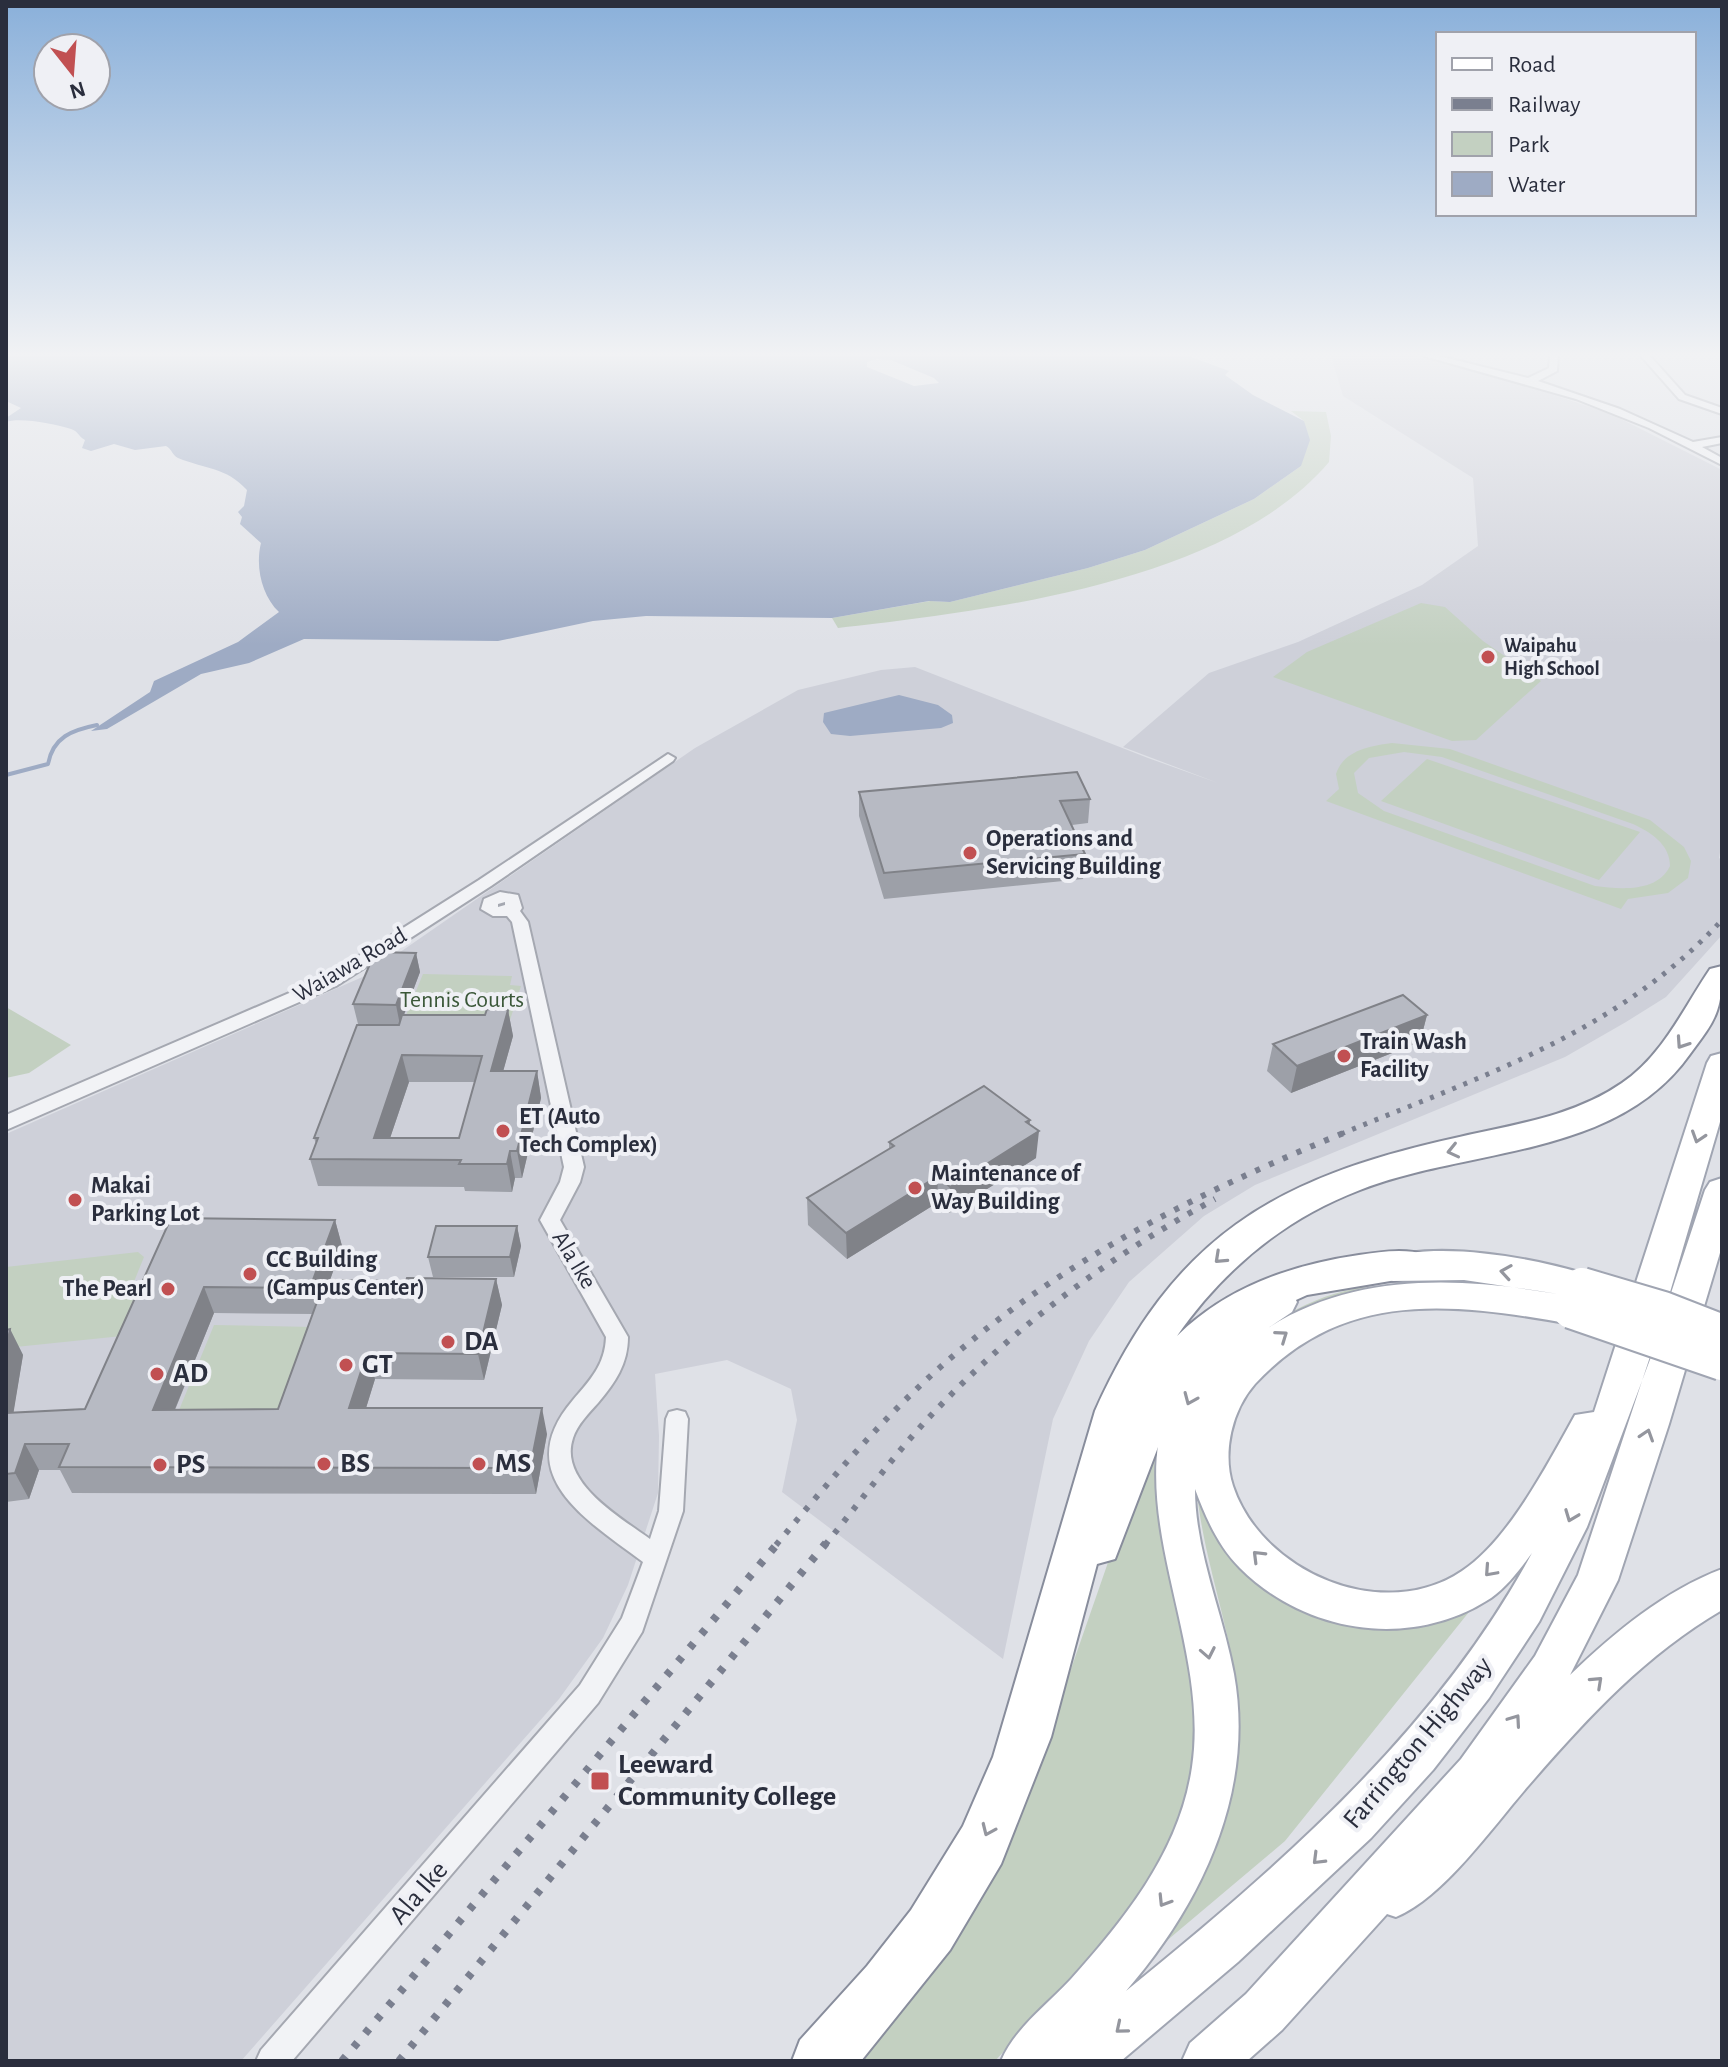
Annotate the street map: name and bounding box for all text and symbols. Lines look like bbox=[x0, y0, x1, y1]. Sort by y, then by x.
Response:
north arrow bbox=[32, 32, 112, 112]
legend bbox=[1436, 32, 1696, 216]
text: Road bbox=[1508, 53, 1556, 77]
text: N bbox=[67, 77, 88, 103]
text: Railway bbox=[1508, 93, 1580, 117]
text: Park bbox=[1508, 133, 1549, 157]
text: Water bbox=[1508, 173, 1566, 197]
place label: Waipahu High School bbox=[1504, 636, 1600, 679]
marker: Waipahu High School bbox=[1479, 648, 1497, 666]
place label: Operations and Servicing Building bbox=[986, 827, 1162, 879]
marker: Operations and Servicing Building bbox=[961, 844, 979, 862]
street label: Waiawa Road bbox=[289, 923, 411, 1007]
park label: Tennis Courts bbox=[400, 988, 524, 1012]
place label: Train Wash Facility bbox=[1360, 1030, 1467, 1082]
one-way arrow bbox=[1676, 1034, 1691, 1048]
marker: Train Wash Facility bbox=[1335, 1047, 1353, 1065]
place label: ET (Auto Tech Complex) bbox=[519, 1105, 658, 1157]
marker: ET (Auto Tech Complex) bbox=[494, 1122, 512, 1140]
one-way arrow bbox=[1692, 1130, 1708, 1144]
one-way arrow bbox=[1447, 1142, 1461, 1159]
place label: Maintenance of Way Building bbox=[931, 1162, 1082, 1214]
place label: Makai Parking Lot bbox=[91, 1174, 200, 1226]
marker: Maintenance of Way Building bbox=[906, 1179, 924, 1197]
marker: Makai Parking Lot bbox=[66, 1191, 84, 1209]
street label: Ala Ike bbox=[548, 1227, 600, 1293]
place label: CC Building (Campus Center) bbox=[266, 1248, 425, 1300]
one-way arrow bbox=[1215, 1249, 1230, 1263]
one-way arrow bbox=[1499, 1264, 1512, 1281]
marker: CC Building (Campus Center) bbox=[241, 1265, 259, 1283]
place label: The Pearl bbox=[62, 1277, 152, 1301]
marker: The Pearl bbox=[159, 1280, 177, 1298]
place label: DA bbox=[464, 1328, 499, 1356]
one-way arrow bbox=[1273, 1331, 1288, 1346]
marker: DA bbox=[439, 1333, 457, 1351]
place label: GT bbox=[362, 1351, 393, 1379]
marker: GT bbox=[337, 1356, 355, 1374]
place label: AD bbox=[173, 1360, 208, 1388]
marker: AD bbox=[148, 1365, 166, 1383]
one-way arrow bbox=[1183, 1391, 1199, 1406]
one-way arrow bbox=[1638, 1428, 1654, 1442]
place label: BS bbox=[340, 1450, 370, 1478]
place label: MS bbox=[495, 1450, 531, 1478]
place label: PS bbox=[176, 1451, 205, 1479]
marker: BS bbox=[315, 1455, 333, 1473]
marker: MS bbox=[470, 1455, 488, 1473]
marker: PS bbox=[151, 1456, 169, 1474]
one-way arrow bbox=[1564, 1508, 1581, 1522]
one-way arrow bbox=[1253, 1551, 1267, 1565]
one-way arrow bbox=[1486, 1561, 1500, 1576]
one-way arrow bbox=[1198, 1646, 1215, 1660]
street label: Farrington Highway bbox=[1338, 1652, 1498, 1834]
one-way arrow bbox=[1588, 1676, 1602, 1691]
one-way arrow bbox=[1505, 1714, 1520, 1728]
place label: Leeward Community College bbox=[618, 1751, 836, 1811]
marker: Leeward Community College bbox=[589, 1770, 611, 1792]
one-way arrow bbox=[982, 1822, 998, 1836]
one-way arrow bbox=[1313, 1850, 1327, 1864]
street label: Ala Ike bbox=[384, 1856, 454, 1930]
one-way arrow bbox=[1158, 1892, 1173, 1907]
one-way arrow bbox=[1116, 2018, 1130, 2033]

